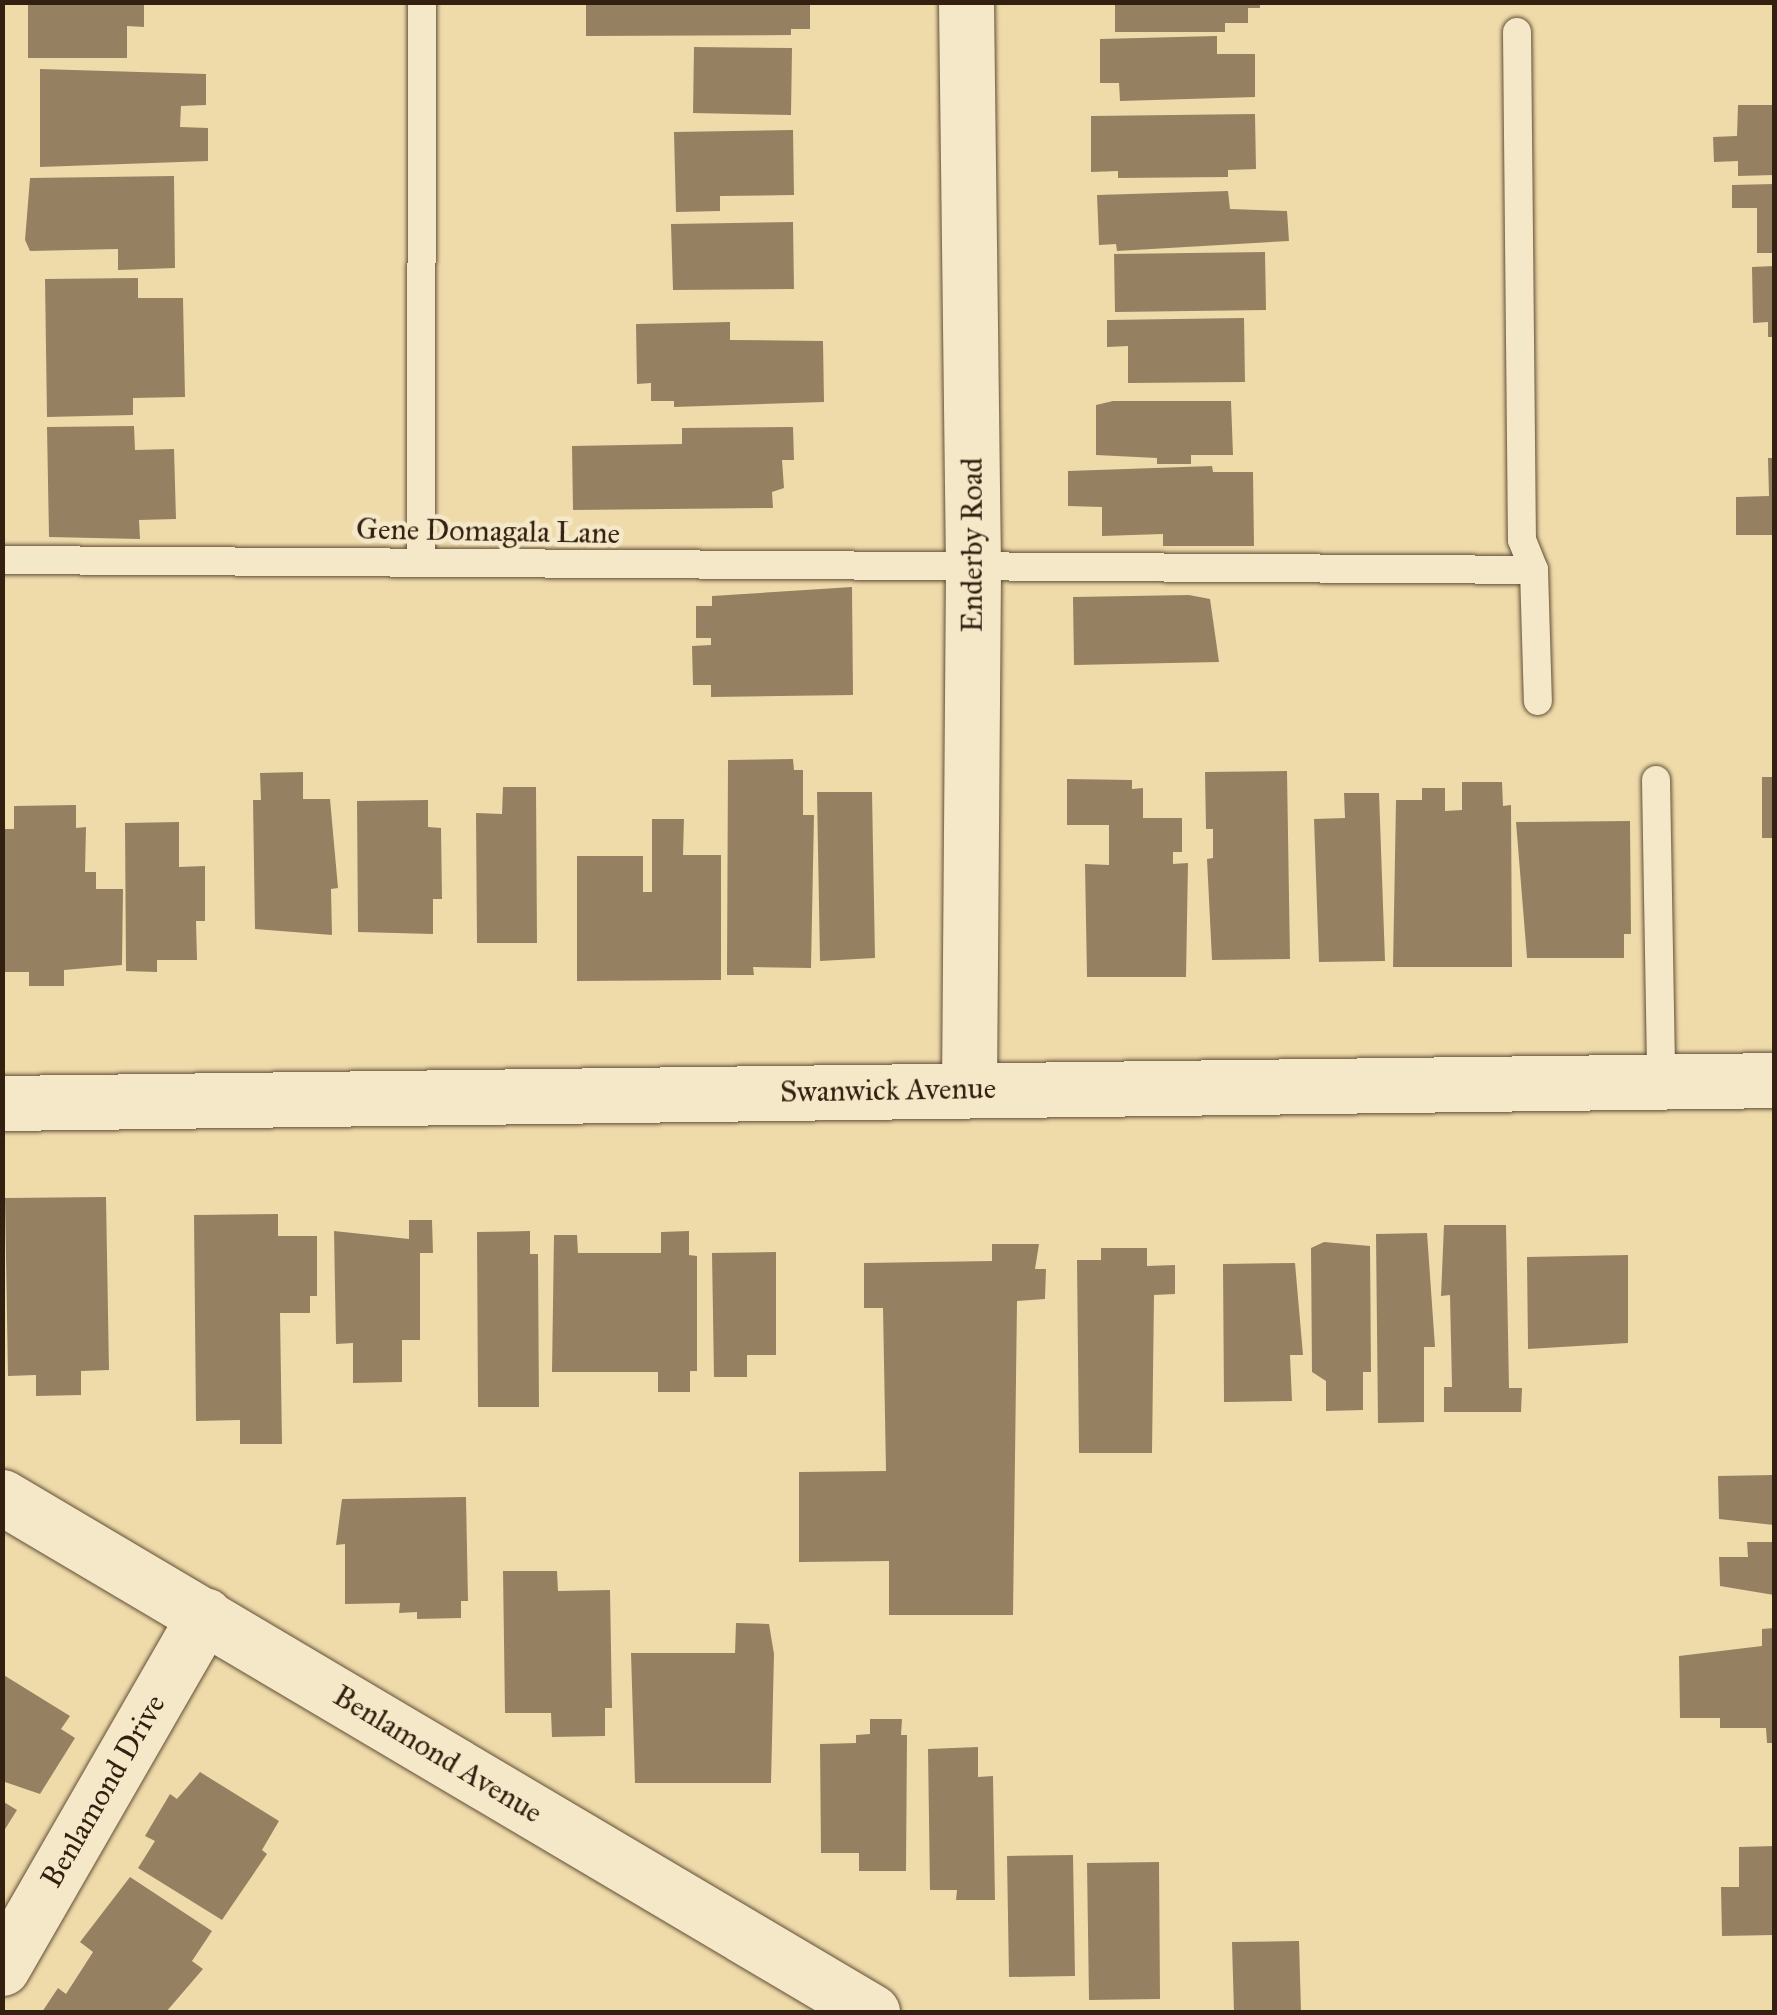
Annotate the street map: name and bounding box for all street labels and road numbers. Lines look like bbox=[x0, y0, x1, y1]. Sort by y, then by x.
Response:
street label: Enderby Road bbox=[954, 457, 990, 633]
street label: Gene Domagala Lane bbox=[356, 511, 620, 551]
street label: Swanwick Avenue bbox=[780, 1070, 996, 1110]
street label: Benlamond Avenue bbox=[327, 1677, 549, 1831]
street label: Benlamond Drive bbox=[33, 1688, 173, 1894]

